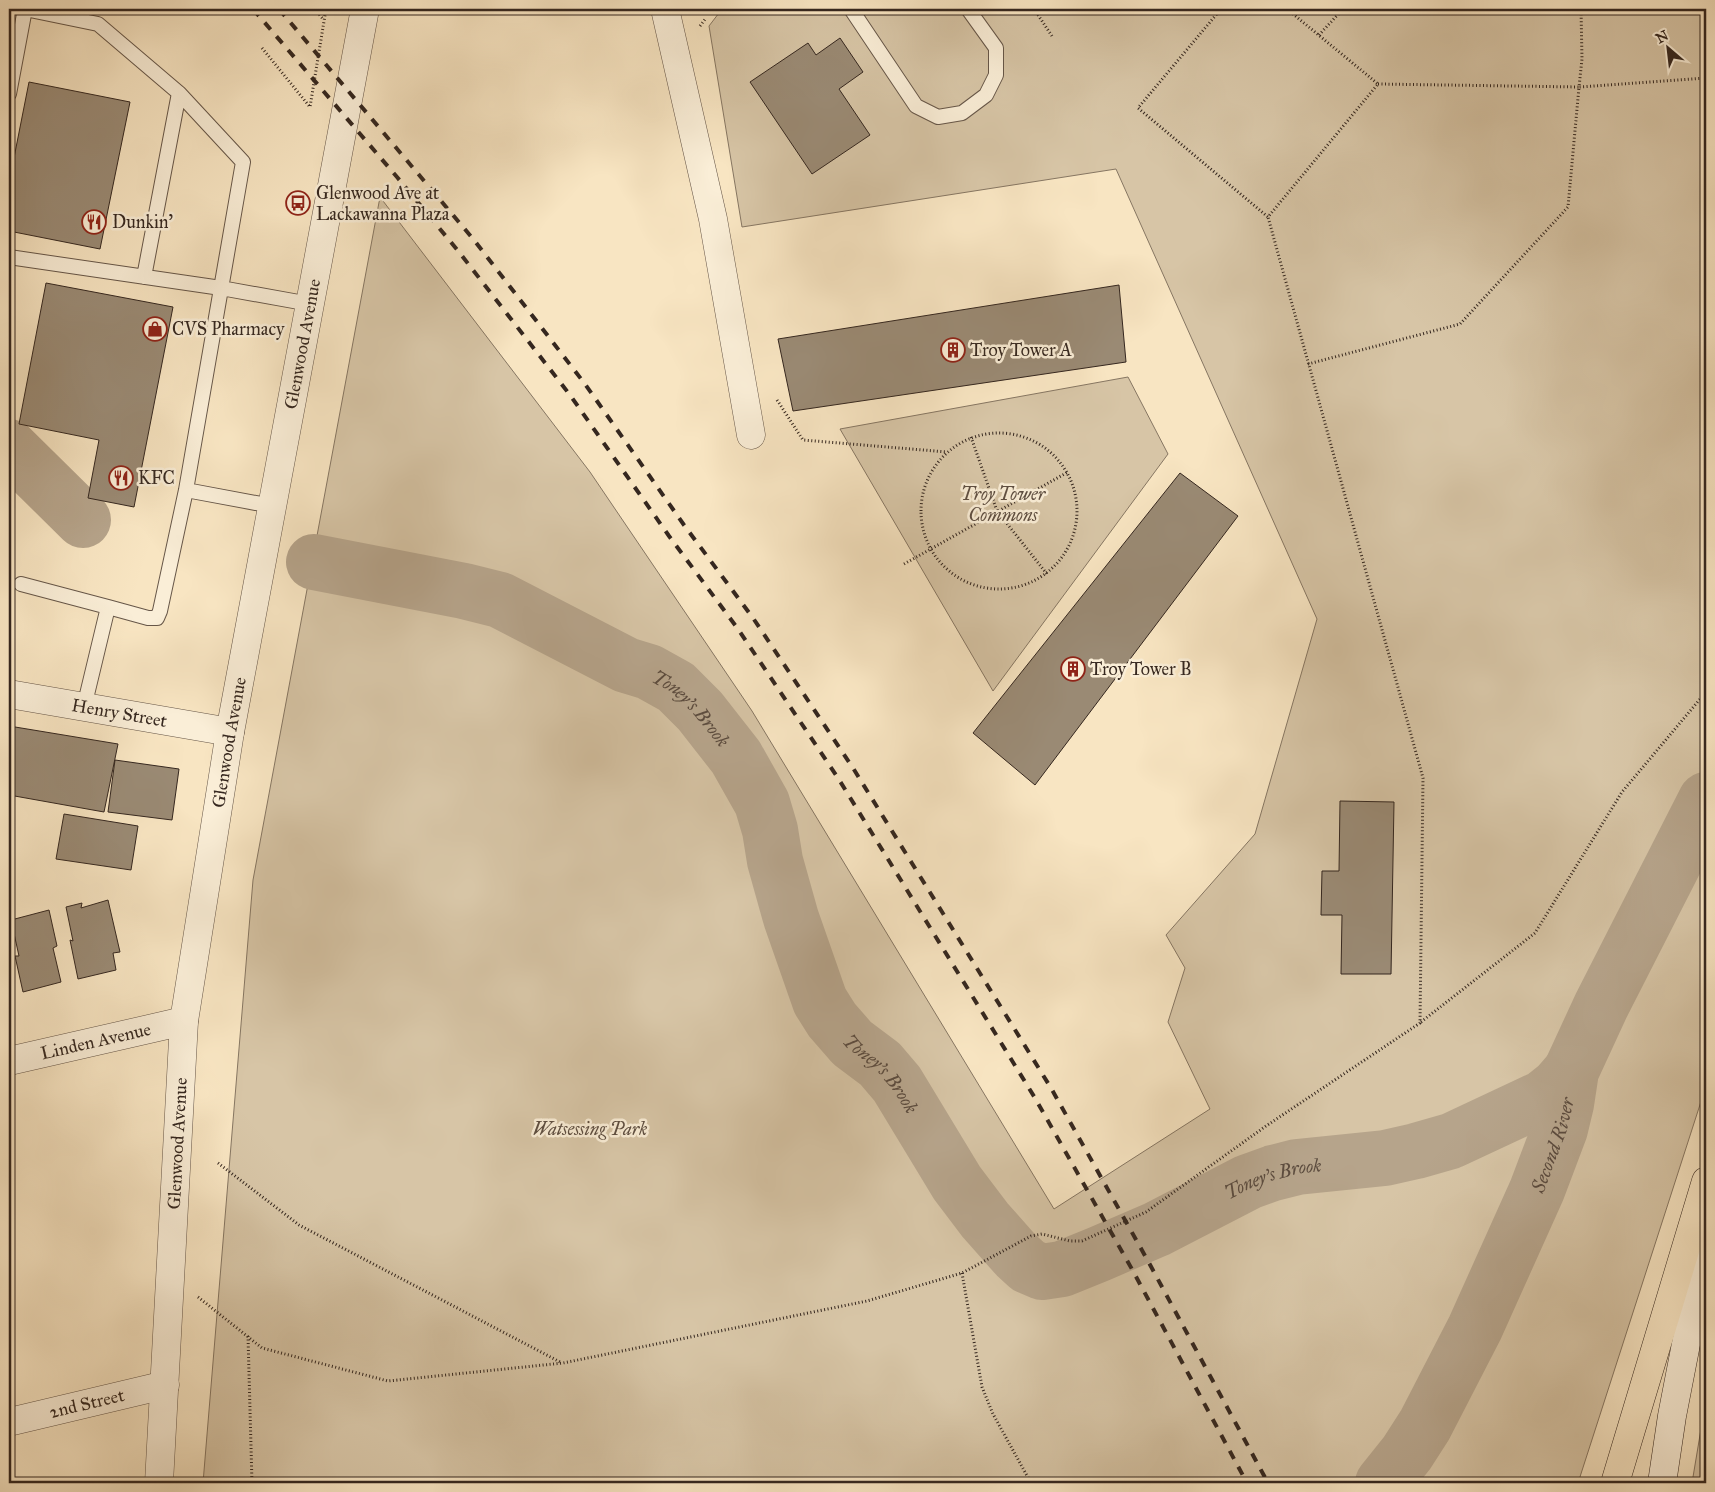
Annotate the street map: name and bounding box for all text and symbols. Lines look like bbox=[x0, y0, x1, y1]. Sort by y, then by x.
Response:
north arrow bbox=[1642, 22, 1692, 72]
text: N bbox=[1653, 27, 1671, 47]
place label: Glenwood Ave at Lackawanna Plaza bbox=[316, 182, 450, 225]
bus stop icon: Glenwood Ave at Lackawanna Plaza bbox=[285, 190, 311, 216]
restaurant icon: Dunkin' bbox=[81, 209, 107, 235]
place label: Dunkin' bbox=[112, 211, 173, 233]
street label: Glenwood Avenue bbox=[279, 277, 325, 411]
shop icon: CVS Pharmacy bbox=[142, 316, 168, 342]
place label: CVS Pharmacy bbox=[172, 318, 285, 340]
building icon: Troy Tower A bbox=[940, 337, 966, 363]
place label: Troy Tower A bbox=[970, 339, 1072, 361]
restaurant icon: KFC bbox=[108, 465, 134, 491]
place label: KFC bbox=[138, 467, 175, 489]
park label: Troy Tower Commons bbox=[961, 483, 1047, 526]
building icon: Troy Tower B bbox=[1060, 656, 1086, 682]
place label: Troy Tower B bbox=[1090, 658, 1192, 680]
water label: Toney's Brook bbox=[648, 665, 735, 752]
street label: Glenwood Avenue bbox=[207, 675, 251, 809]
street label: Henry Street bbox=[70, 694, 169, 732]
street label: Linden Avenue bbox=[39, 1018, 153, 1064]
water label: Toney's Brook bbox=[838, 1029, 924, 1118]
street label: Glenwood Avenue bbox=[163, 1077, 192, 1210]
water label: Second River bbox=[1525, 1095, 1578, 1196]
park label: Watsessing Park bbox=[533, 1118, 647, 1140]
water label: Toney's Brook bbox=[1220, 1153, 1323, 1204]
street label: 2nd Street bbox=[47, 1384, 127, 1423]

